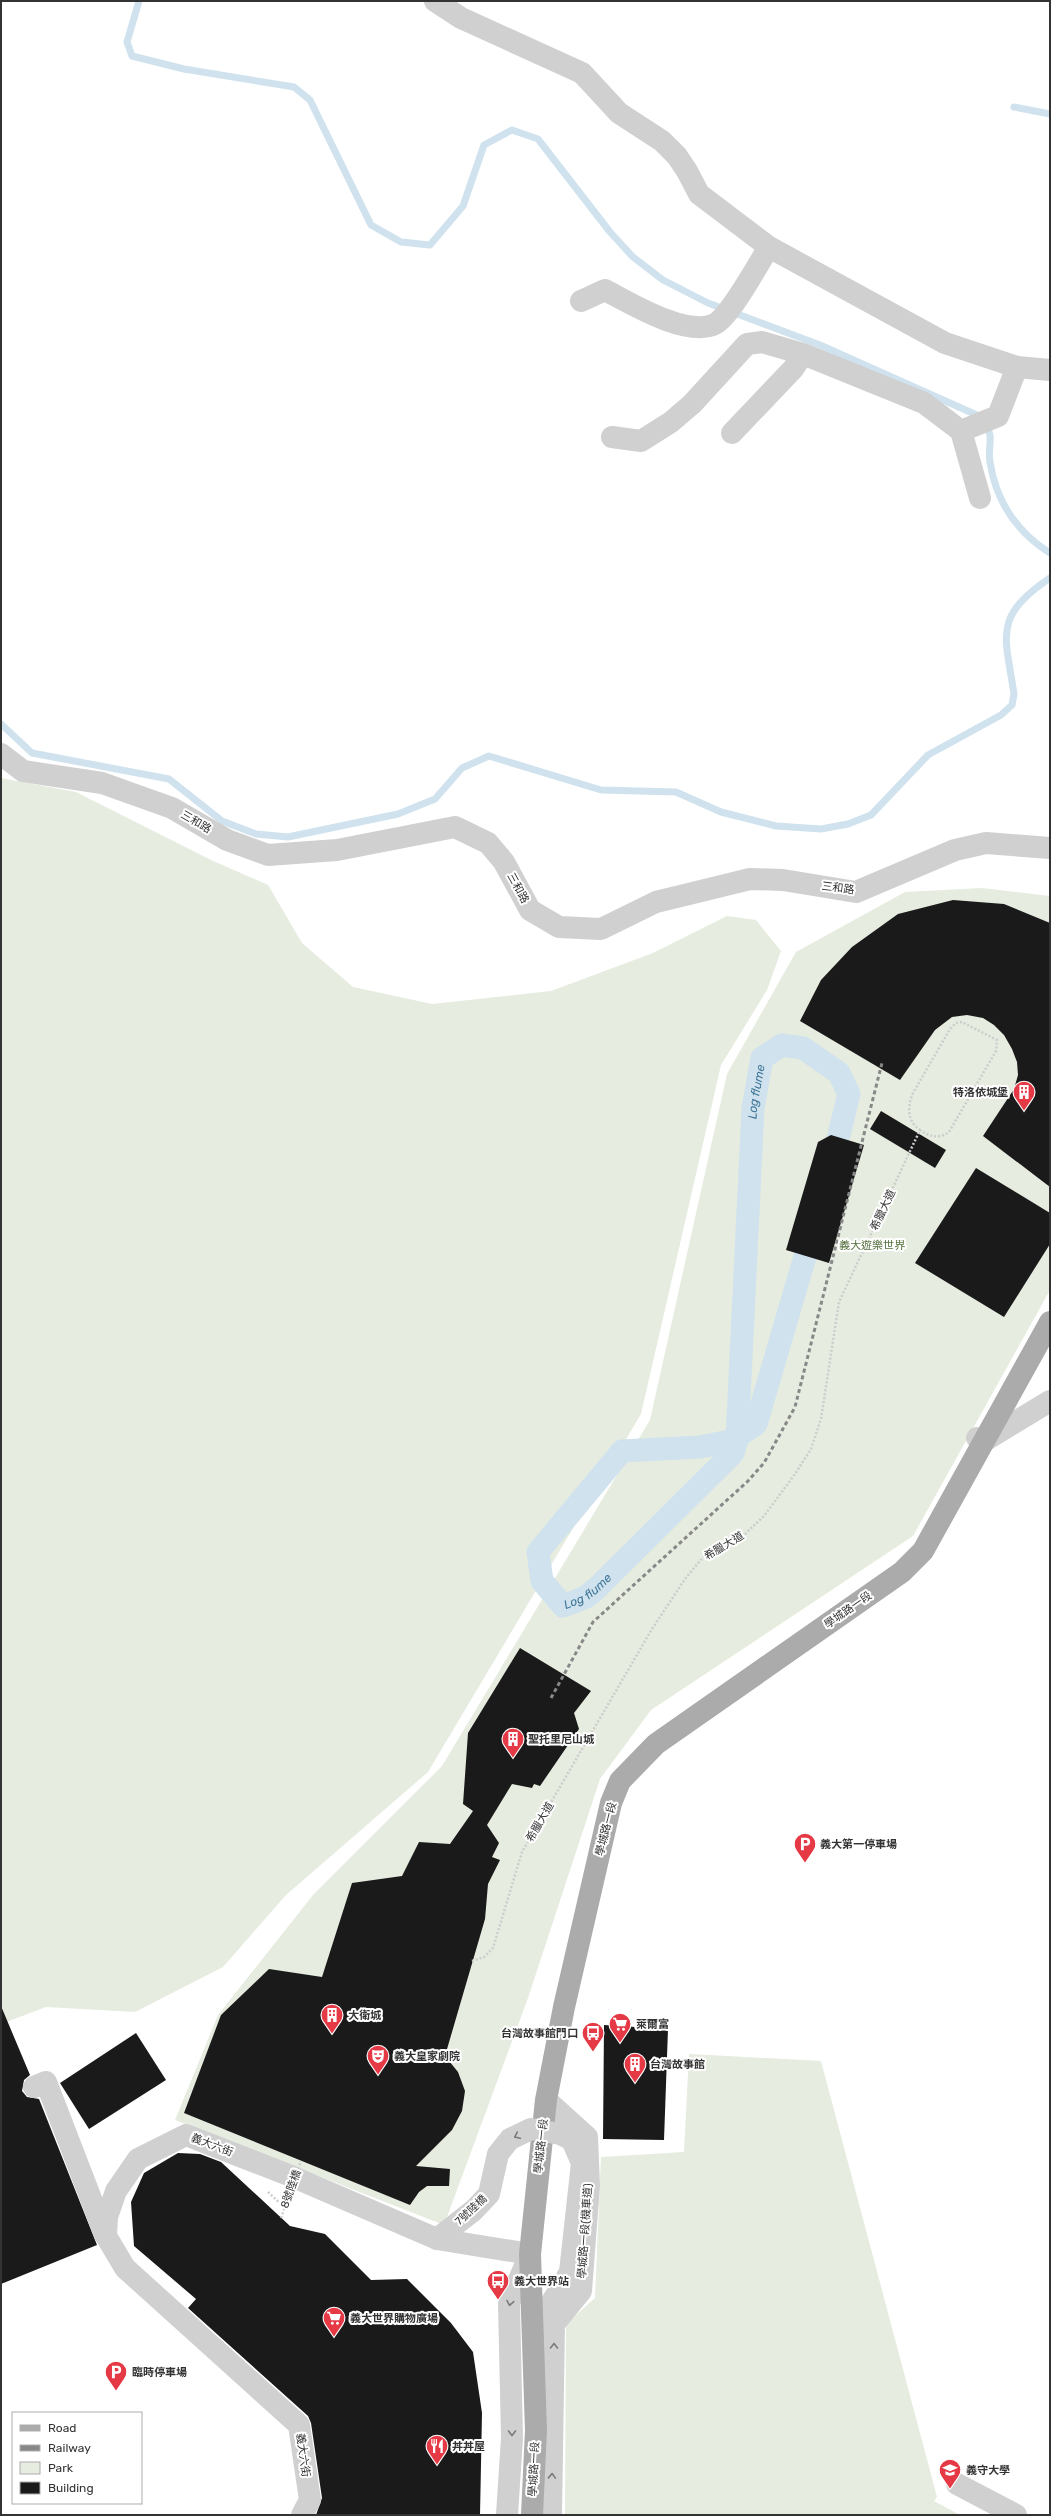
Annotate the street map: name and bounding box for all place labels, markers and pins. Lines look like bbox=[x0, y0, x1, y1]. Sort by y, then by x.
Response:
building icon: 特洛依城堡 bbox=[1011, 1079, 1037, 1112]
place label: 特洛依城堡 bbox=[953, 1086, 1008, 1099]
building icon: 聖托里尼山城 bbox=[500, 1726, 526, 1759]
place label: 聖托里尼山城 bbox=[528, 1733, 595, 1746]
parking icon: 義大第一停車場 bbox=[792, 1831, 818, 1864]
place label: 義大第一停車場 bbox=[820, 1838, 897, 1851]
building icon: 大衛城 bbox=[319, 2002, 345, 2035]
place label: 大衛城 bbox=[348, 2009, 382, 2022]
supermarket icon: 萊爾富 bbox=[607, 2011, 633, 2044]
place label: 萊爾富 bbox=[636, 2018, 669, 2031]
bus stop icon: 台灣故事館門口 bbox=[580, 2020, 606, 2053]
place label: 台灣故事館門口 bbox=[501, 2027, 578, 2040]
theatre icon: 義大皇家劇院 bbox=[365, 2043, 391, 2076]
place label: 義大皇家劇院 bbox=[394, 2050, 460, 2063]
building icon: 台灣故事館 bbox=[622, 2051, 648, 2084]
place label: 台灣故事館 bbox=[650, 2058, 705, 2071]
bus stop icon: 義大世界站 bbox=[485, 2268, 511, 2301]
place label: 義大世界站 bbox=[514, 2275, 569, 2288]
supermarket icon: 義大世界購物廣場 bbox=[321, 2305, 347, 2338]
place label: 義大世界購物廣場 bbox=[350, 2312, 438, 2325]
parking icon: 臨時停車場 bbox=[103, 2359, 129, 2392]
place label: 臨時停車場 bbox=[132, 2366, 187, 2379]
restaurant icon: 丼丼屋 bbox=[424, 2433, 450, 2466]
place label: 丼丼屋 bbox=[452, 2440, 485, 2453]
school or university icon: 義守大學 bbox=[937, 2457, 963, 2490]
place label: 義守大學 bbox=[966, 2464, 1010, 2477]

